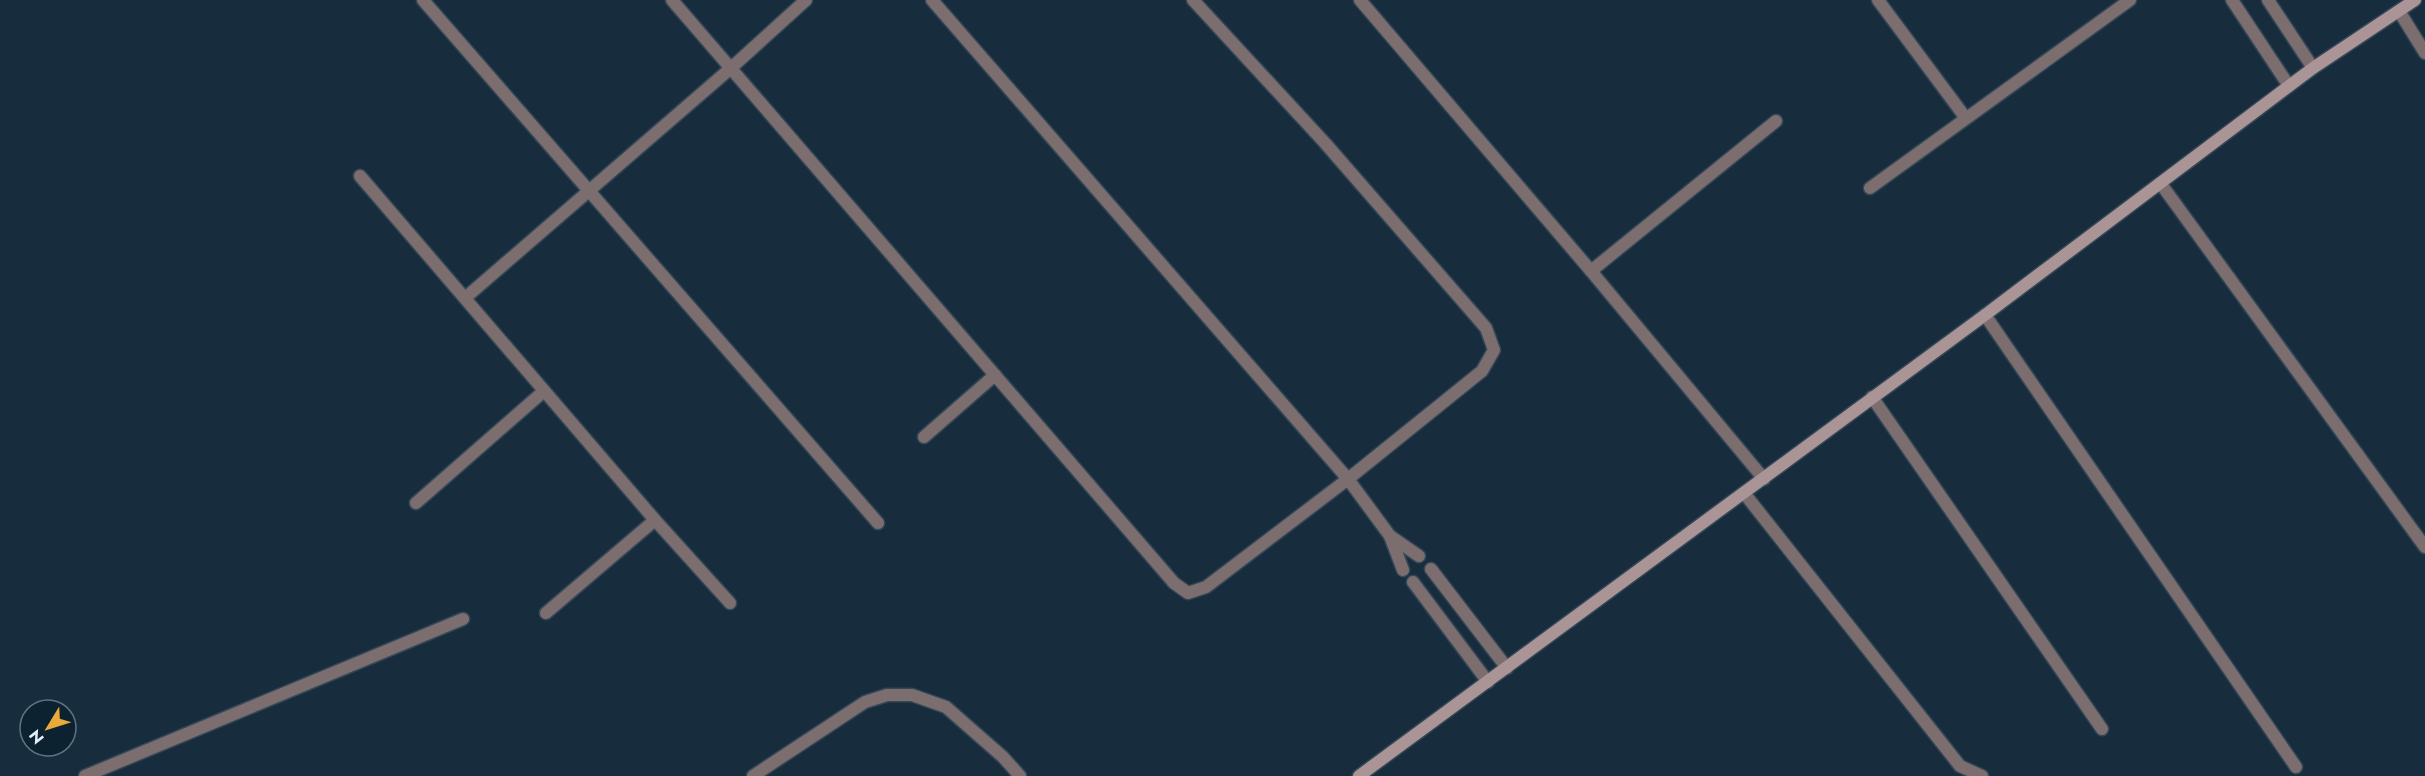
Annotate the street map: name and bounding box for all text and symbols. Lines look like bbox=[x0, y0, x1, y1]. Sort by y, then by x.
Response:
north arrow bbox=[18, 698, 78, 758]
text: N bbox=[24, 725, 50, 749]

